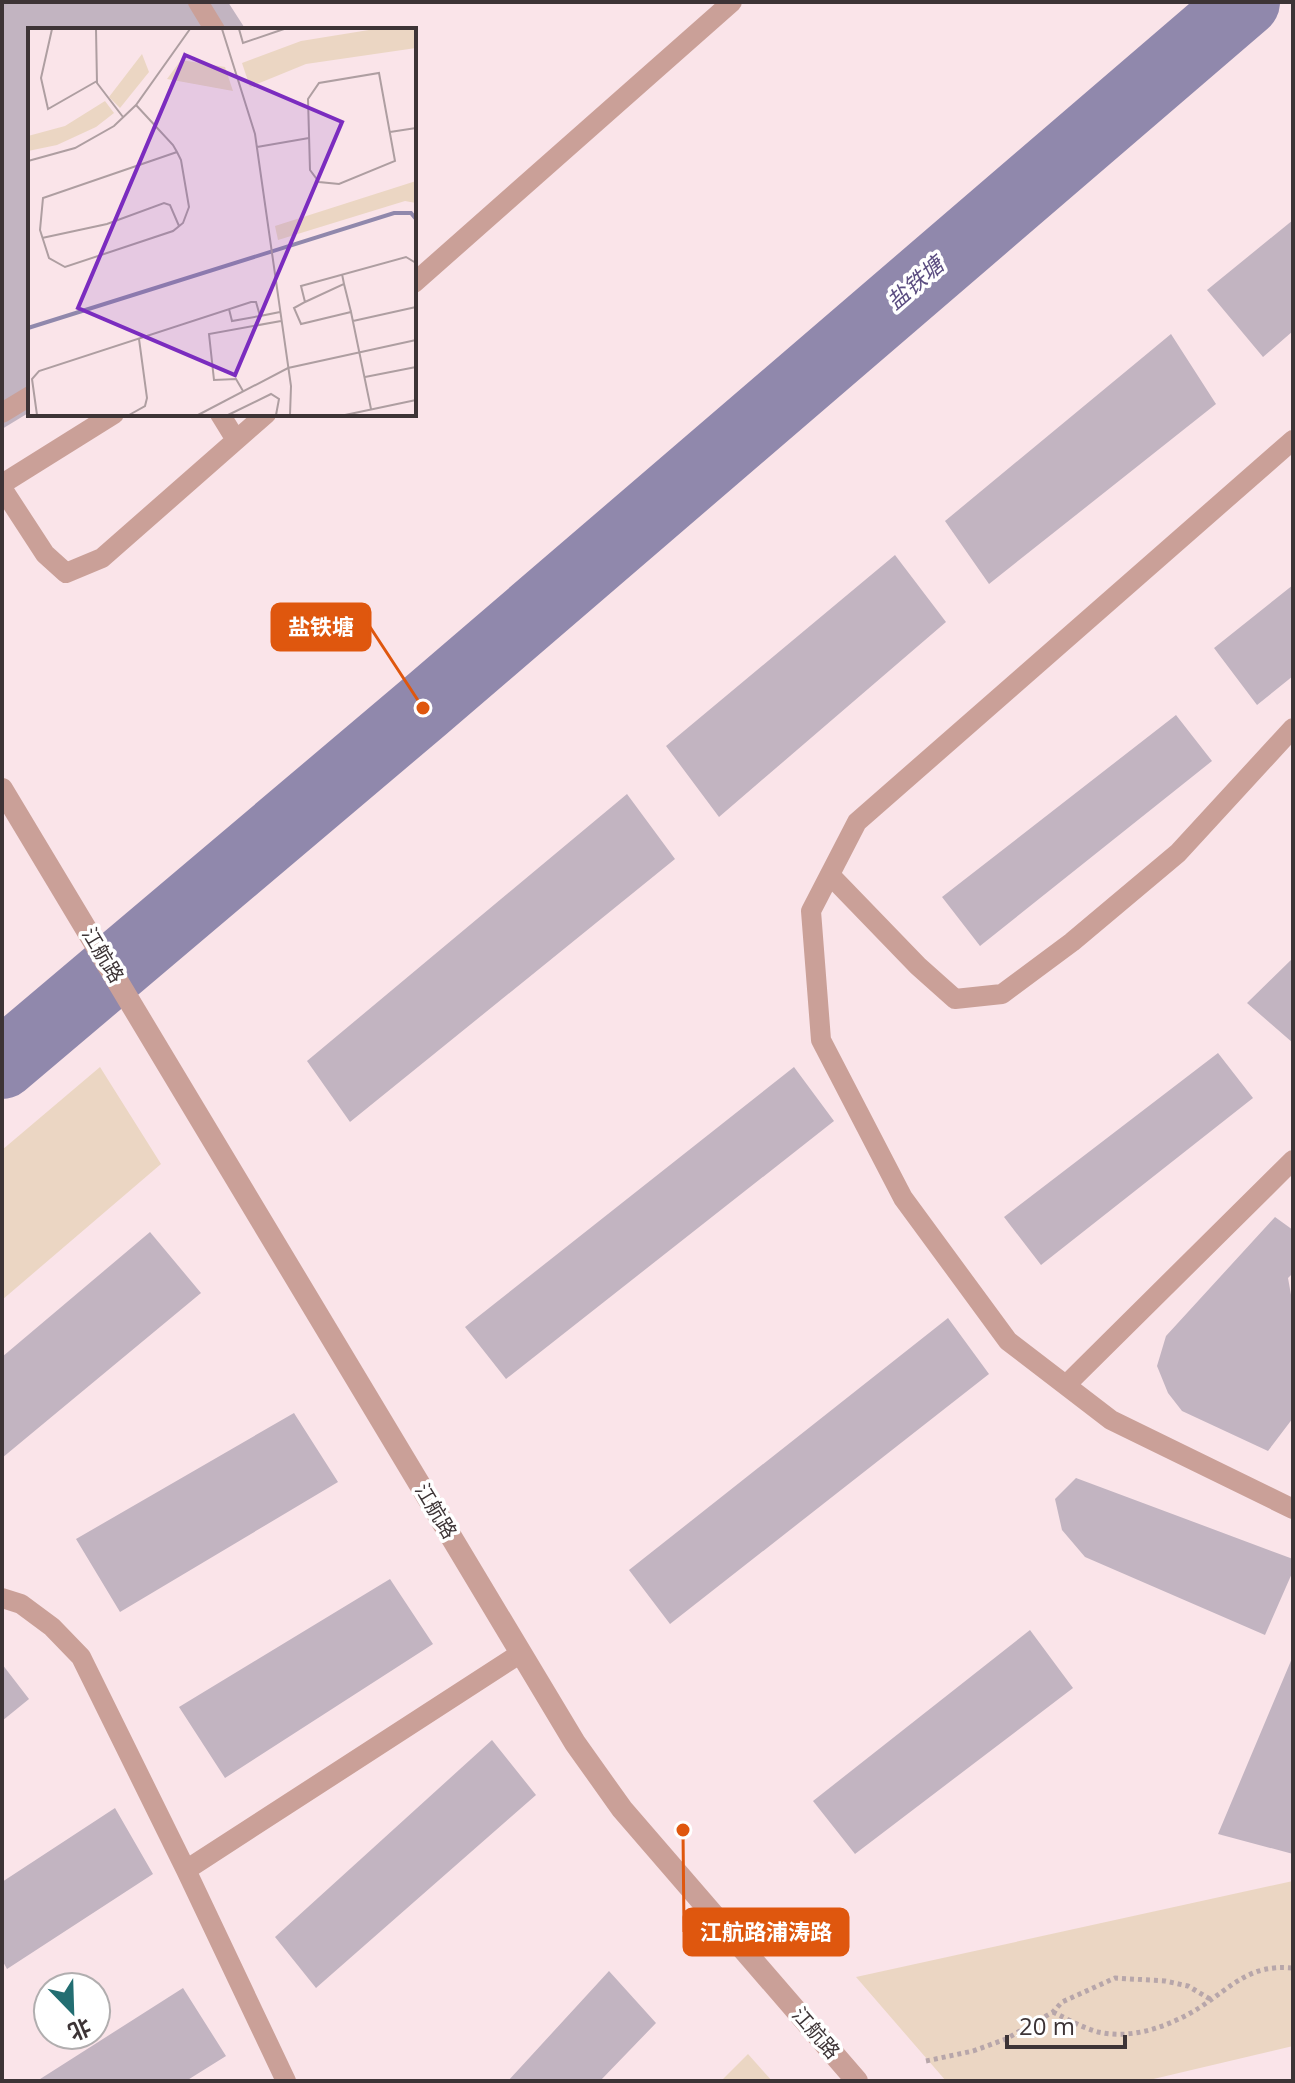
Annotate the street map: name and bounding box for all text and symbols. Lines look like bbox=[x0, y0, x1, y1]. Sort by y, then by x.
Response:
inset map bbox=[28, 28, 416, 416]
water label: 盐铁塘 bbox=[880, 247, 952, 315]
callout: 盐铁塘 bbox=[272, 604, 370, 650]
text: 盐铁塘 bbox=[288, 611, 354, 641]
street label: 江航路 bbox=[76, 922, 130, 987]
street label: 江航路 bbox=[409, 1478, 463, 1543]
callout: 江航路浦涛路 bbox=[684, 1909, 848, 1955]
text: 江航路浦涛路 bbox=[700, 1916, 832, 1946]
north arrow bbox=[32, 1971, 112, 2051]
scale bar bbox=[1007, 1999, 1125, 2049]
street label: 江航路 bbox=[787, 2001, 846, 2064]
text: 20 m bbox=[1019, 2009, 1075, 2042]
text: 北 bbox=[64, 2012, 96, 2048]

